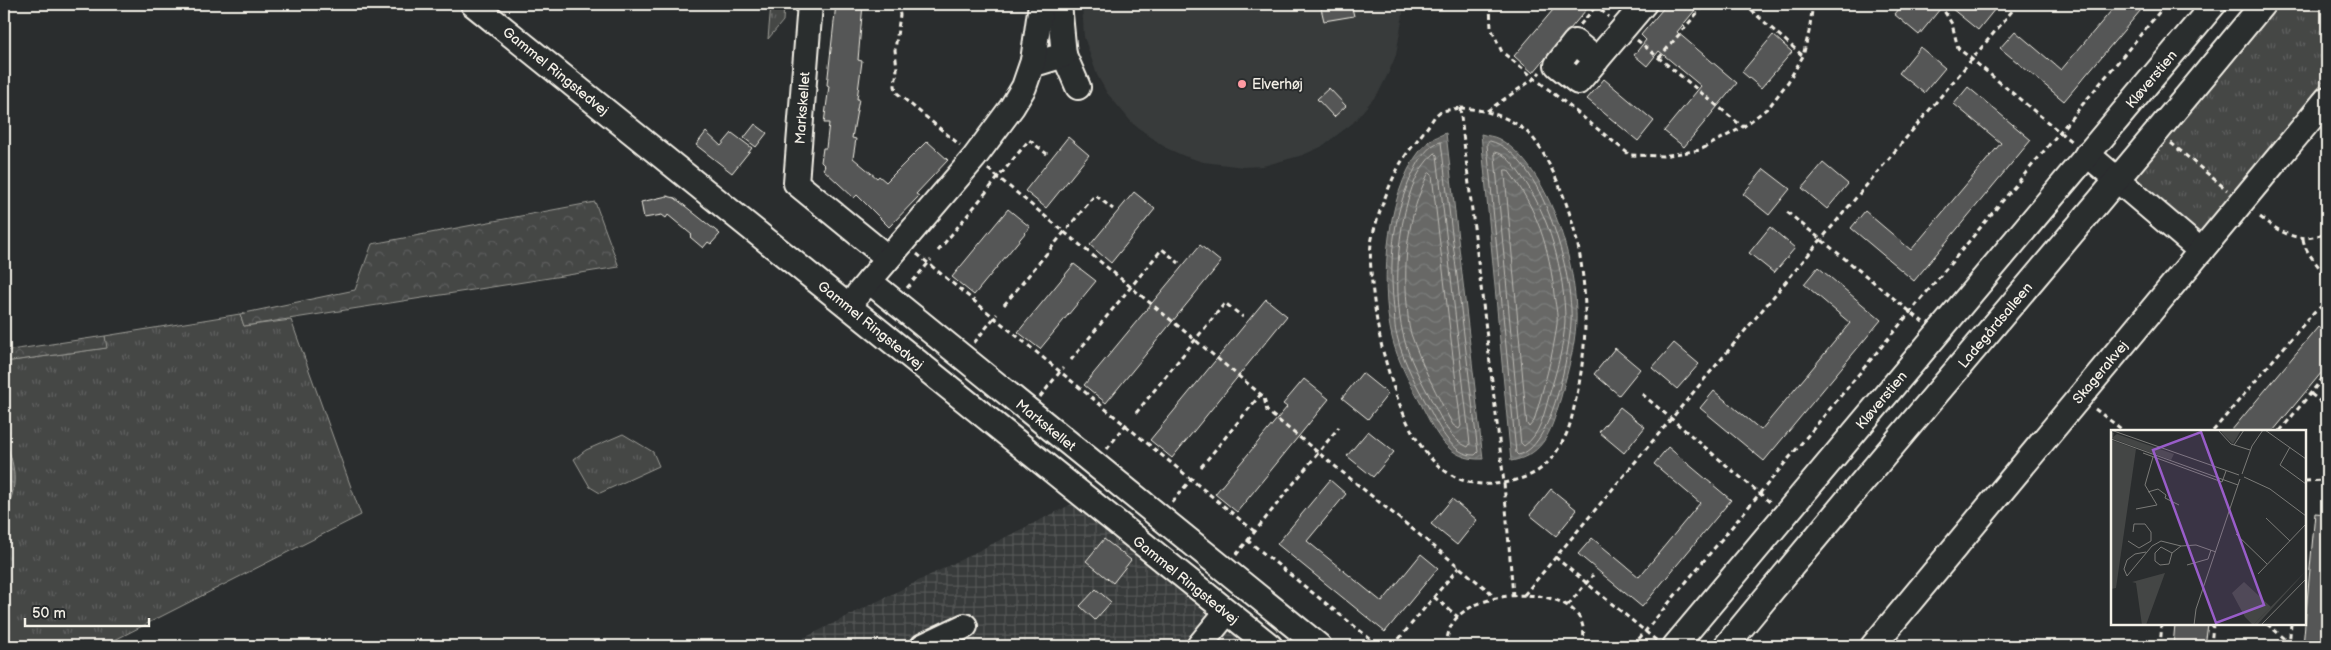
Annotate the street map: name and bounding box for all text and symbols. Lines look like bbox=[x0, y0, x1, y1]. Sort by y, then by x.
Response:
street label: Gammel Ringstedvej bbox=[499, 23, 612, 119]
street label: Kløverstien bbox=[2122, 47, 2181, 112]
street label: Markskellet bbox=[791, 71, 814, 145]
place label: Elverhøj bbox=[1252, 76, 1303, 93]
marker: Elverhøj bbox=[1236, 78, 1248, 90]
street label: Gammel Ringstedvej bbox=[814, 277, 927, 373]
street label: Ladegårdsalleen bbox=[1955, 279, 2036, 371]
street label: Skagerakvej bbox=[2069, 337, 2132, 407]
street label: Kløverstien bbox=[1852, 368, 1911, 433]
street label: Markskellet bbox=[1012, 396, 1080, 455]
inset map bbox=[2111, 430, 2306, 625]
street label: Gammel Ringstedvej bbox=[1129, 532, 1242, 628]
scale bar bbox=[25, 595, 149, 627]
text: 50 m bbox=[32, 604, 66, 623]

